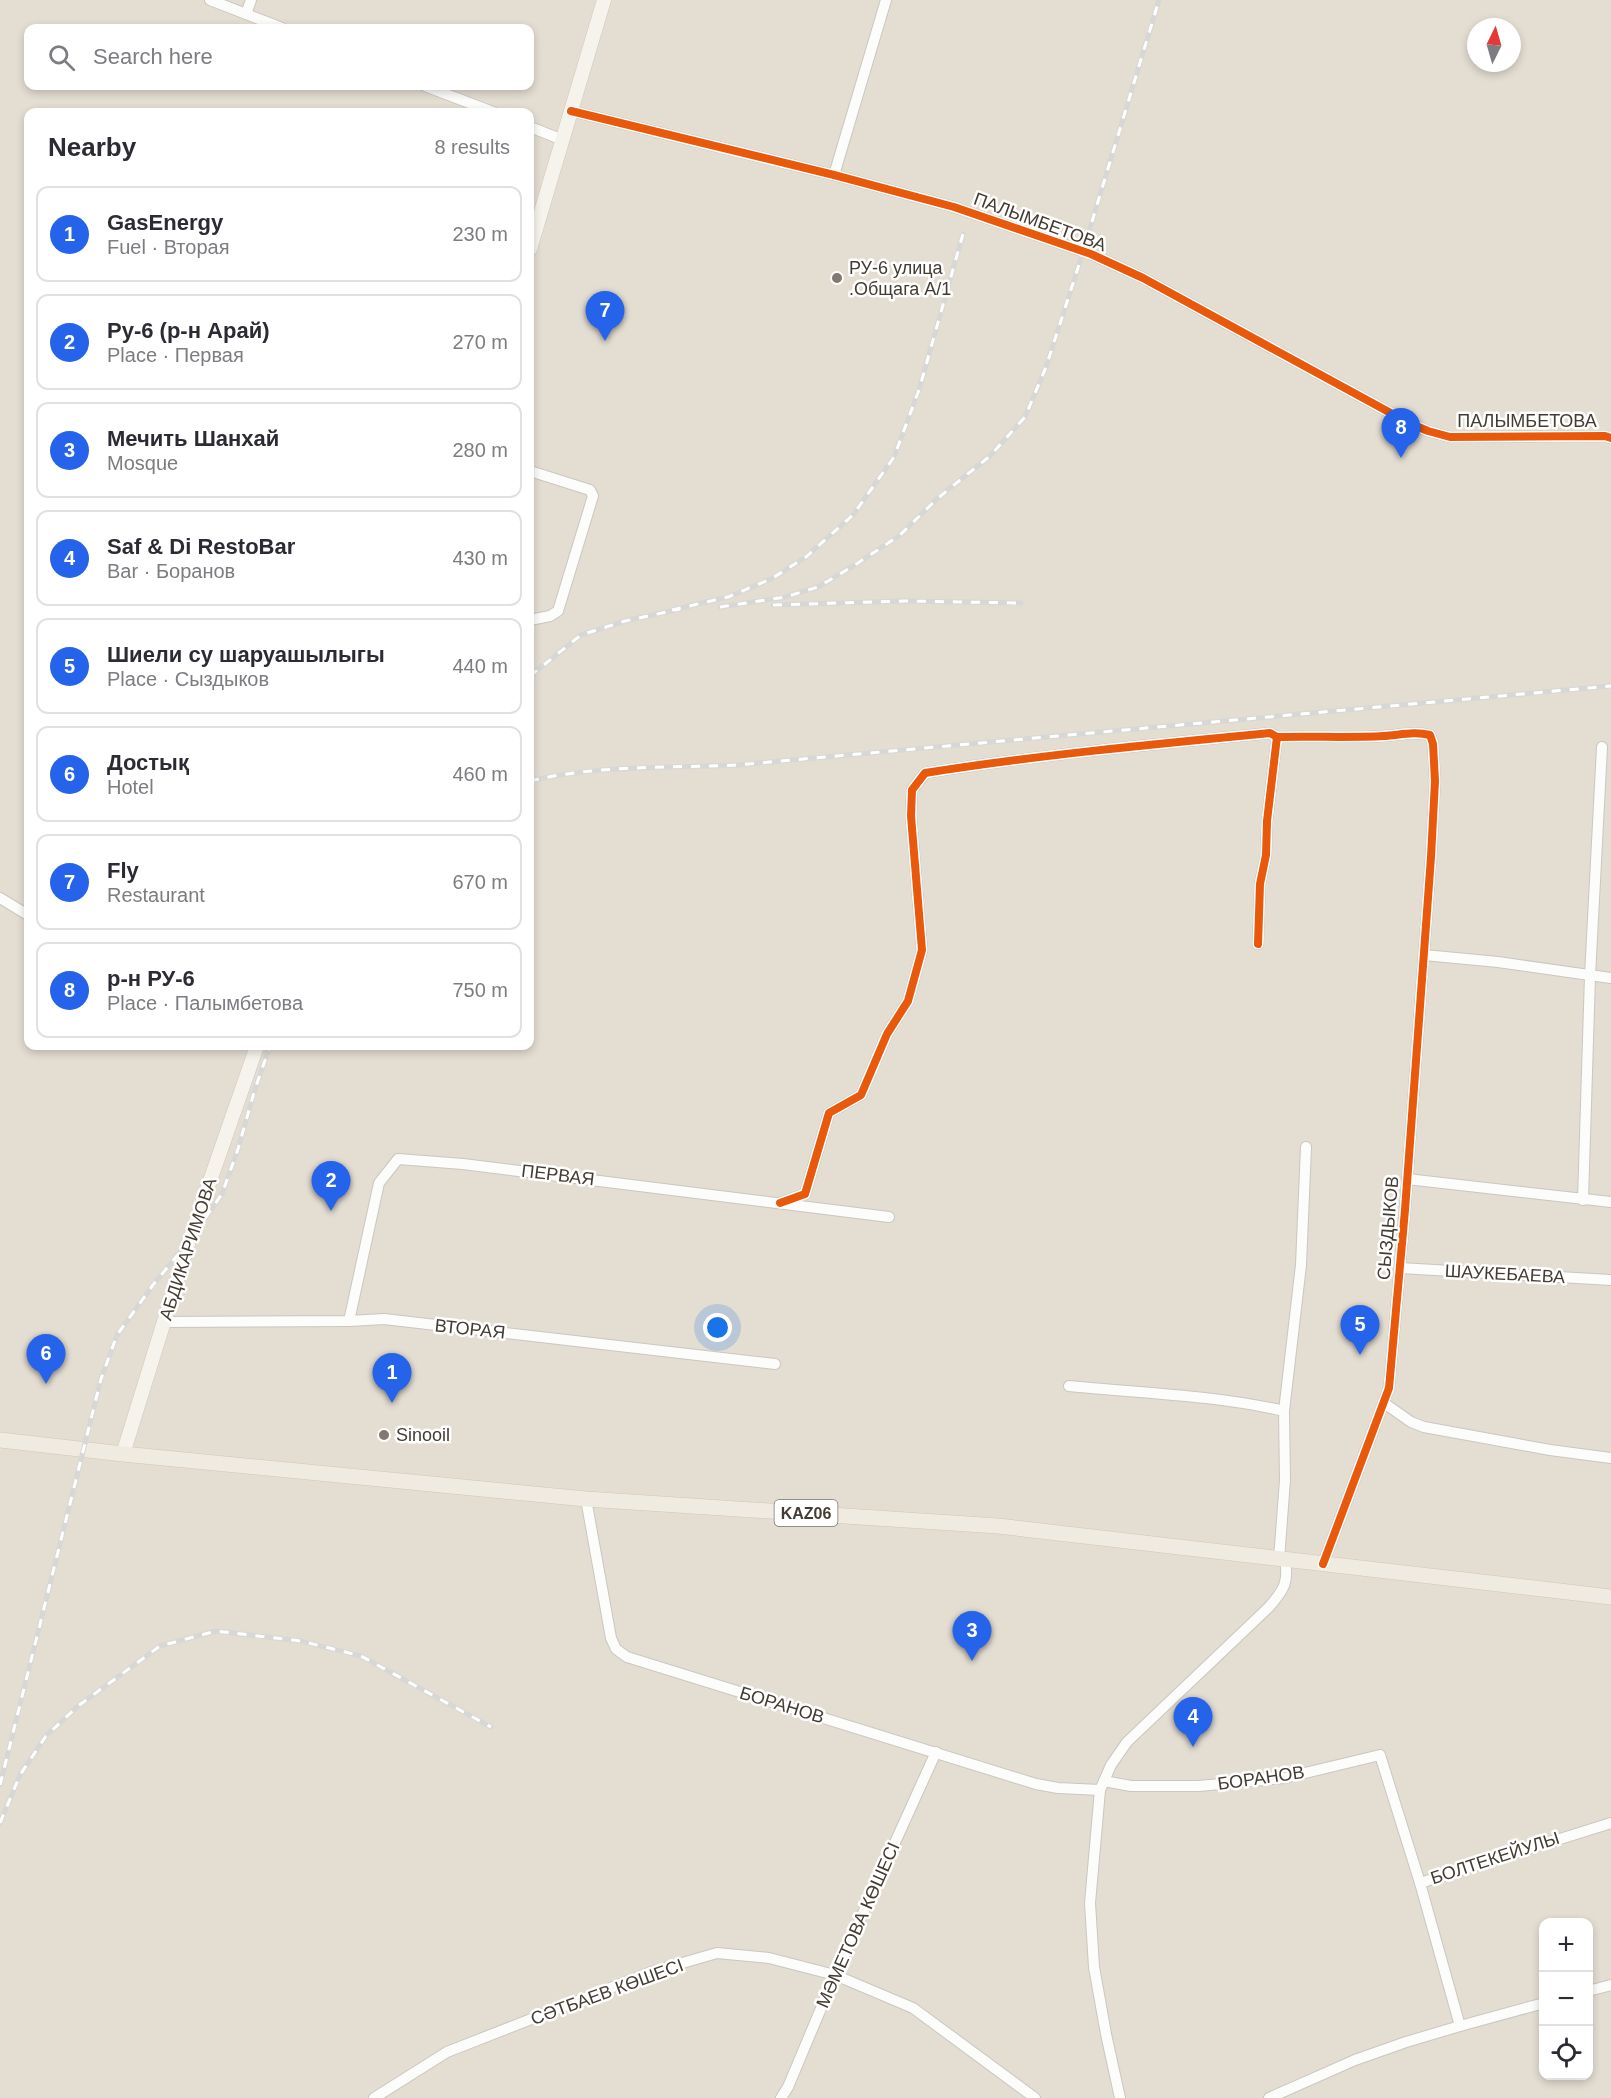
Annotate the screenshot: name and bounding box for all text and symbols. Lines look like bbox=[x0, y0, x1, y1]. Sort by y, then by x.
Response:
north arrow bbox=[1467, 18, 1521, 72]
search box bbox=[24, 24, 534, 90]
icon: search bbox=[45, 41, 78, 74]
text: Search here bbox=[93, 44, 213, 69]
text: Nearby bbox=[48, 132, 136, 162]
text: 8 results bbox=[434, 136, 510, 158]
street label: ПАЛЫМБЕТОВА bbox=[971, 189, 1109, 255]
text: GasEnergy bbox=[107, 210, 223, 235]
text: 1 bbox=[64, 223, 75, 245]
text: 230 m bbox=[452, 223, 508, 245]
text: Fuel · Вторая bbox=[107, 236, 230, 258]
place label: РУ-6 улица .Общага А/1 bbox=[849, 258, 951, 299]
marker: РУ-6 улица .Общага А/1 bbox=[830, 271, 844, 285]
pin: 7 bbox=[586, 292, 624, 341]
text: Ру-6 (р-н Арай) bbox=[107, 318, 270, 343]
text: 2 bbox=[64, 331, 75, 353]
text: 270 m bbox=[452, 331, 508, 353]
text: Place · Первая bbox=[107, 344, 244, 366]
pin: 8 bbox=[1382, 408, 1420, 458]
street label: ПАЛЫМБЕТОВА bbox=[1457, 411, 1597, 431]
text: Мечить Шанхай bbox=[107, 426, 279, 451]
text: 3 bbox=[64, 439, 75, 461]
text: 280 m bbox=[452, 439, 508, 461]
text: Mosque bbox=[107, 452, 178, 474]
text: Saf & Di RestoBar bbox=[107, 534, 295, 559]
text: 4 bbox=[64, 547, 75, 569]
text: 430 m bbox=[452, 547, 508, 569]
text: Bar · Боранов bbox=[107, 560, 235, 582]
text: Шиели су шаруашылыгы bbox=[107, 642, 385, 667]
text: 5 bbox=[64, 655, 75, 677]
text: 440 m bbox=[452, 655, 508, 677]
text: Place · Сыздыков bbox=[107, 668, 269, 690]
text: Достық bbox=[107, 750, 189, 775]
text: 6 bbox=[64, 763, 75, 785]
text: 460 m bbox=[452, 763, 508, 785]
text: Hotel bbox=[107, 776, 154, 798]
text: Fly bbox=[107, 858, 139, 883]
text: 7 bbox=[64, 871, 75, 893]
text: 670 m bbox=[452, 871, 508, 893]
text: Restaurant bbox=[107, 884, 205, 906]
text: р-н РУ-6 bbox=[107, 966, 195, 991]
text: 8 bbox=[64, 979, 75, 1001]
text: 750 m bbox=[452, 979, 508, 1001]
text: Place · Палымбетова bbox=[107, 992, 303, 1014]
street label: ПЕРВАЯ bbox=[520, 1161, 596, 1189]
pin: 2 bbox=[312, 1162, 350, 1211]
street label: АБДИКАРИМОВА bbox=[155, 1175, 221, 1323]
street label: СЫЗДЫКОВ bbox=[1373, 1175, 1403, 1281]
street label: ШАУКЕБАЕВА bbox=[1444, 1261, 1566, 1287]
pin: 5 bbox=[1340, 1306, 1380, 1355]
your location bbox=[703, 1313, 732, 1342]
street label: ВТОРАЯ bbox=[434, 1315, 506, 1343]
pin: 6 bbox=[26, 1334, 66, 1384]
pin: 1 bbox=[372, 1354, 412, 1403]
place label: Sinooil bbox=[396, 1425, 450, 1445]
marker: Sinooil bbox=[377, 1428, 391, 1442]
road number: KАZ06 bbox=[774, 1500, 838, 1526]
pin: 3 bbox=[952, 1612, 992, 1661]
street label: БОРАНОВ bbox=[737, 1683, 827, 1727]
pin: 4 bbox=[1174, 1698, 1212, 1747]
street label: БОРАНОВ bbox=[1216, 1762, 1306, 1794]
street label: БОЛТЕКЕЙУЛЫ bbox=[1428, 1827, 1562, 1888]
street label: МӘМЕТОВА КӨШЕСІ bbox=[812, 1839, 904, 2011]
map controls bbox=[1539, 1918, 1593, 2080]
button: + bbox=[1539, 1918, 1593, 1972]
street label: СӘТБАЕВ КӨШЕСІ bbox=[528, 1955, 686, 2029]
button: − bbox=[1539, 1972, 1593, 2026]
button: locate bbox=[1539, 2026, 1593, 2080]

